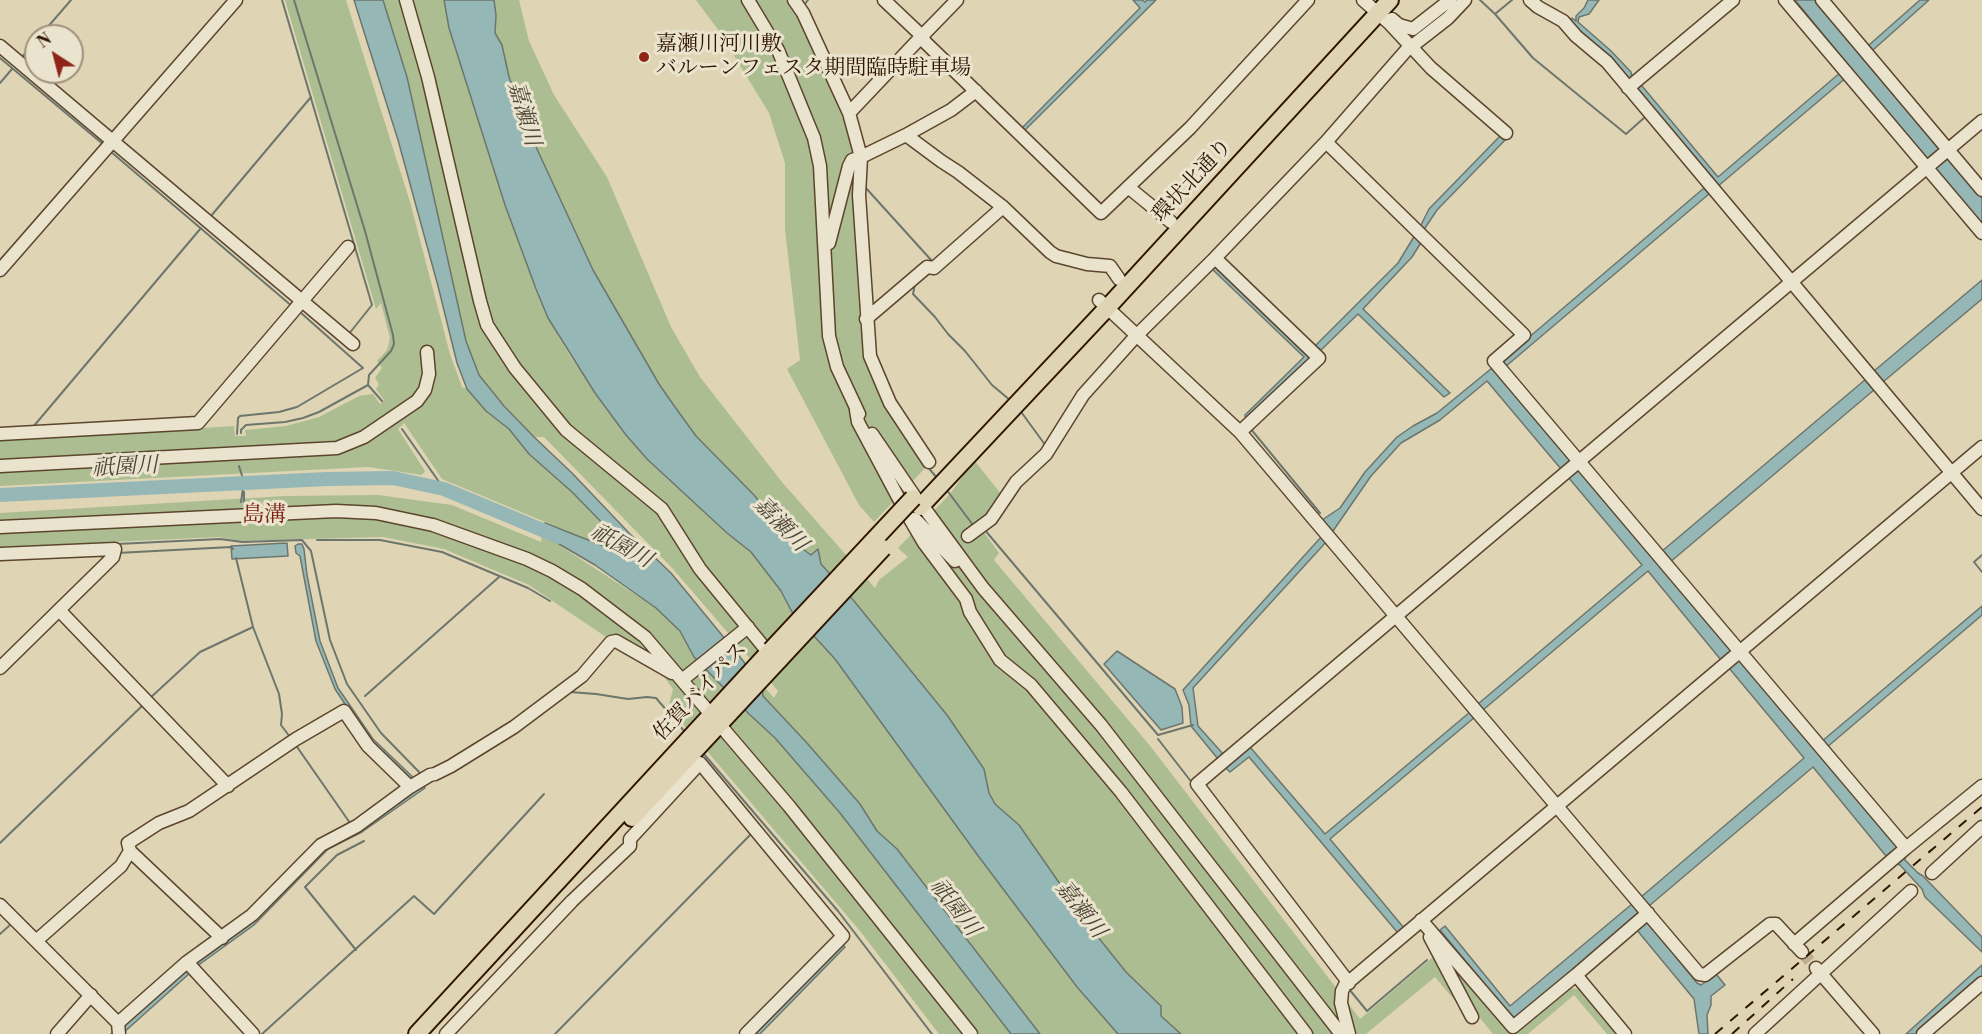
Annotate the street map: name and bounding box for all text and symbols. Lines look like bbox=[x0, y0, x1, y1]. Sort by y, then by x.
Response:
north arrow bbox=[24, 24, 84, 84]
text: N bbox=[34, 29, 56, 53]
place label: 嘉瀬川河川敷 バルーンフェスタ期間臨時駐車場 bbox=[656, 32, 971, 82]
marker: 嘉瀬川河川敷 バルーンフェスタ期間臨時駐車場 bbox=[637, 50, 651, 64]
water label: 嘉瀬川 bbox=[501, 79, 545, 149]
street label: 環状北通り bbox=[1148, 134, 1238, 228]
water label: 祇園川 bbox=[91, 453, 159, 483]
water label: 嘉瀬川 bbox=[748, 492, 812, 558]
district label: 島溝 bbox=[242, 503, 286, 529]
water label: 祇園川 bbox=[586, 519, 656, 575]
street label: 佐賀バイパス bbox=[649, 637, 753, 747]
water label: 祇園川 bbox=[923, 874, 985, 942]
water label: 嘉瀬川 bbox=[1049, 876, 1111, 944]

